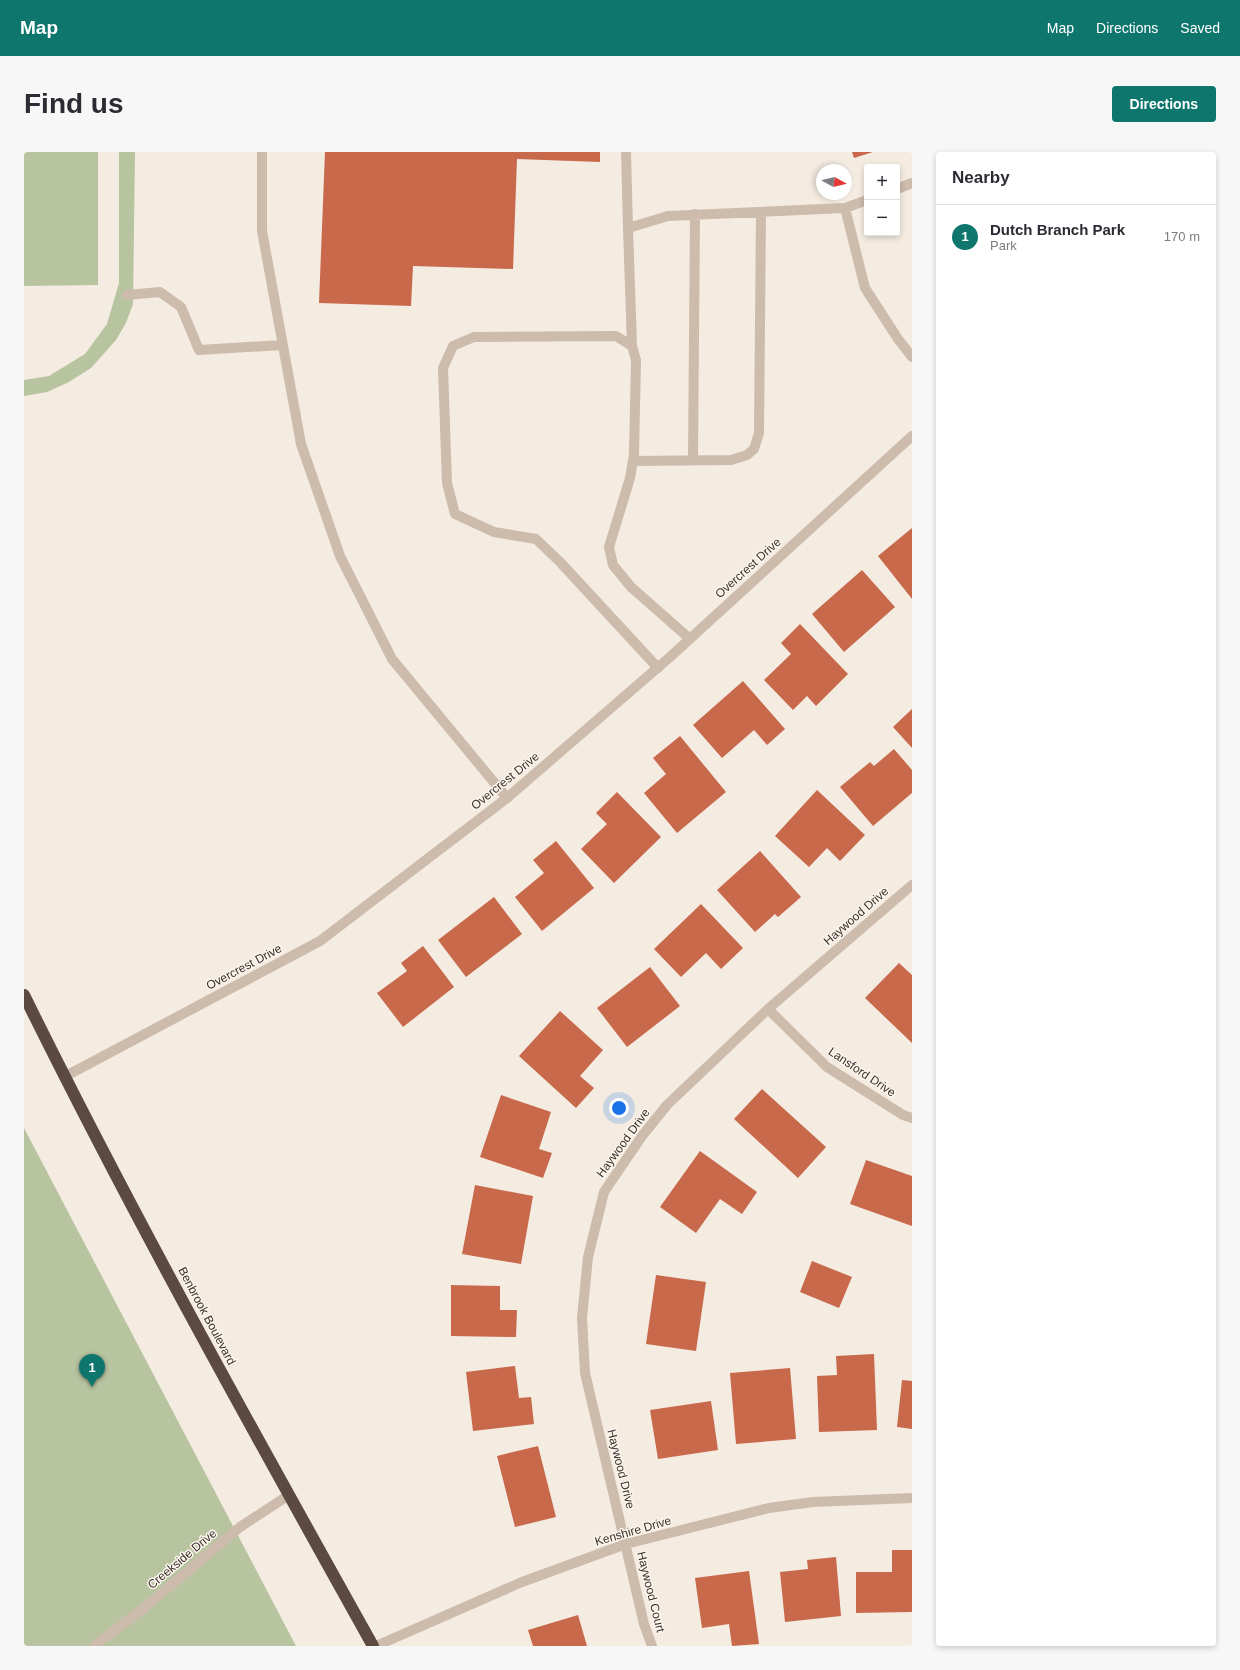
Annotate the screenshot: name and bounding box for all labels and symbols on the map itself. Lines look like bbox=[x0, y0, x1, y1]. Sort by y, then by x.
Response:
north arrow bbox=[816, 164, 852, 200]
street label: Overcrest Drive bbox=[712, 535, 784, 601]
street label: Overcrest Drive bbox=[468, 749, 542, 813]
street label: Haywood Drive bbox=[821, 884, 892, 948]
street label: Overcrest Drive bbox=[204, 941, 284, 993]
street label: Lansford Drive bbox=[826, 1044, 899, 1100]
your location bbox=[609, 1098, 629, 1118]
street label: Haywood Drive bbox=[593, 1106, 653, 1180]
street label: Benbrook Boulevard bbox=[175, 1265, 239, 1367]
pin: 1 bbox=[79, 1354, 105, 1387]
street label: Haywood Drive bbox=[604, 1428, 638, 1510]
street label: Kenshire Drive bbox=[593, 1513, 673, 1549]
street label: Creekside Drive bbox=[145, 1526, 219, 1592]
street label: Haywood Court bbox=[634, 1550, 668, 1634]

